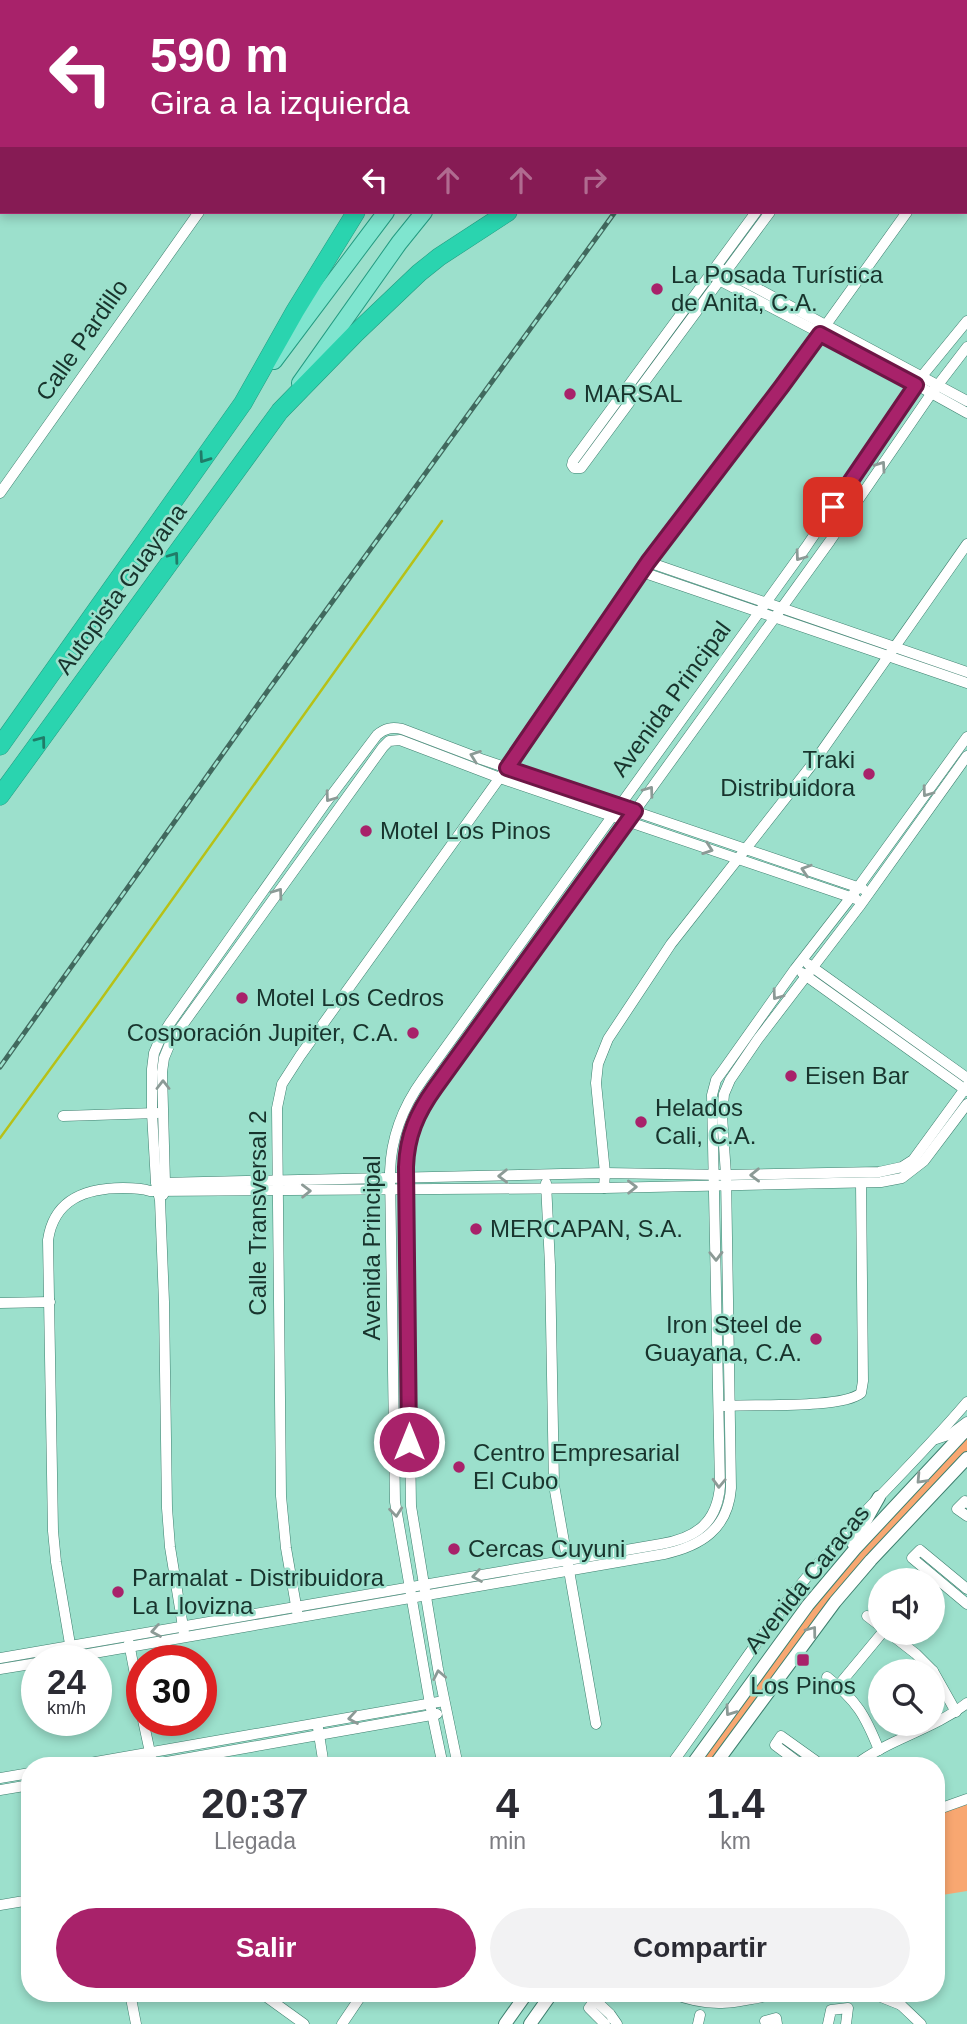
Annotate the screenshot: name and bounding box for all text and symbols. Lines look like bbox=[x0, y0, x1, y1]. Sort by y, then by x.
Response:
icon: left bbox=[35, 28, 126, 119]
text: 590 m bbox=[150, 28, 289, 82]
text: Gira a la izquierda bbox=[150, 85, 410, 121]
icon: left bbox=[356, 161, 394, 199]
icon: ahead bbox=[429, 161, 467, 199]
icon: ahead bbox=[502, 161, 540, 199]
icon: right bbox=[575, 161, 613, 199]
place label: La Posada Turística de Anita, C.A. bbox=[671, 261, 884, 316]
street label: Calle Pardillo bbox=[30, 274, 133, 405]
marker: La Posada Turística de Anita, C.A. bbox=[649, 281, 665, 297]
place label: MARSAL bbox=[584, 380, 683, 407]
marker: MARSAL bbox=[562, 386, 578, 402]
one-way arrow bbox=[199, 450, 212, 463]
one-way arrow bbox=[873, 461, 885, 474]
pin bbox=[803, 477, 863, 537]
icon: arrive bbox=[814, 488, 852, 526]
street label: Autopista Guayana bbox=[50, 498, 192, 679]
one-way arrow bbox=[796, 548, 808, 561]
one-way arrow bbox=[166, 552, 179, 565]
street label: Avenida Principal bbox=[605, 616, 736, 781]
one-way arrow bbox=[32, 736, 45, 749]
place label: Traki Distribuidora bbox=[720, 746, 856, 801]
one-way arrow bbox=[469, 751, 481, 765]
marker: Traki Distribuidora bbox=[861, 766, 877, 782]
one-way arrow bbox=[923, 784, 935, 797]
one-way arrow bbox=[641, 786, 653, 799]
one-way arrow bbox=[326, 789, 338, 802]
place label: Motel Los Pinos bbox=[380, 817, 551, 844]
marker: Motel Los Pinos bbox=[358, 823, 374, 839]
one-way arrow bbox=[702, 841, 714, 855]
one-way arrow bbox=[800, 864, 812, 878]
one-way arrow bbox=[269, 888, 282, 901]
place label: Motel Los Cedros bbox=[256, 984, 444, 1011]
one-way arrow bbox=[773, 987, 785, 999]
marker: Motel Los Cedros bbox=[234, 990, 250, 1006]
place label: Cosporación Jupiter, C.A. bbox=[127, 1019, 399, 1046]
marker: Cosporación Jupiter, C.A. bbox=[405, 1025, 421, 1041]
place label: Eisen Bar bbox=[805, 1062, 909, 1089]
marker: Eisen Bar bbox=[783, 1068, 799, 1084]
one-way arrow bbox=[155, 1079, 170, 1090]
place label: Helados Cali, C.A. bbox=[655, 1094, 756, 1149]
street label: Calle Transversal 2 bbox=[244, 1110, 271, 1316]
marker: Helados Cali, C.A. bbox=[633, 1114, 649, 1130]
street label: Avenida Principal bbox=[358, 1155, 385, 1341]
one-way arrow bbox=[749, 1167, 760, 1182]
one-way arrow bbox=[498, 1168, 508, 1184]
one-way arrow bbox=[627, 1180, 638, 1195]
one-way arrow bbox=[301, 1184, 312, 1199]
place label: MERCAPAN, S.A. bbox=[490, 1215, 683, 1242]
marker: MERCAPAN, S.A. bbox=[468, 1221, 484, 1237]
one-way arrow bbox=[708, 1251, 724, 1261]
place label: Iron Steel de Guayana, C.A. bbox=[645, 1311, 802, 1366]
marker: Iron Steel de Guayana, C.A. bbox=[808, 1331, 824, 1347]
position arrow bbox=[372, 1405, 446, 1479]
place label: Centro Empresarial El Cubo bbox=[473, 1439, 680, 1494]
marker: Centro Empresarial El Cubo bbox=[451, 1459, 467, 1475]
one-way arrow bbox=[917, 1471, 930, 1484]
one-way arrow bbox=[712, 1478, 727, 1489]
street label: Avenida Caracas bbox=[739, 1499, 874, 1658]
one-way arrow bbox=[389, 1506, 404, 1518]
place label: Cercas Cuyuni bbox=[468, 1535, 625, 1562]
marker: Cercas Cuyuni bbox=[446, 1541, 462, 1557]
place label: Parmalat - Distribuidora La Llovizna bbox=[132, 1564, 385, 1619]
one-way arrow bbox=[471, 1568, 483, 1583]
map controls bbox=[868, 1568, 945, 1736]
button: sound bbox=[868, 1568, 945, 1645]
marker: Parmalat - Distribuidora La Llovizna bbox=[110, 1584, 126, 1600]
one-way arrow bbox=[150, 1623, 162, 1638]
one-way arrow bbox=[804, 1627, 816, 1639]
speed limit sign: 30 bbox=[126, 1645, 217, 1736]
marker: Los Pinos bbox=[795, 1652, 811, 1668]
button: search bbox=[868, 1659, 945, 1736]
text: 24 bbox=[47, 1662, 86, 1701]
one-way arrow bbox=[432, 1669, 447, 1681]
place label: Los Pinos bbox=[750, 1672, 856, 1699]
text: km/h bbox=[47, 1698, 86, 1718]
one-way arrow bbox=[726, 1703, 738, 1716]
one-way arrow bbox=[347, 1710, 359, 1725]
text: 20:37 bbox=[201, 1780, 309, 1827]
text: 4 bbox=[496, 1780, 519, 1827]
text: 1.4 bbox=[706, 1780, 765, 1827]
text: Llegada bbox=[214, 1828, 296, 1854]
text: min bbox=[489, 1828, 526, 1854]
text: km bbox=[720, 1828, 751, 1854]
button: Salir bbox=[56, 1908, 476, 1988]
button: Compartir bbox=[490, 1908, 910, 1988]

